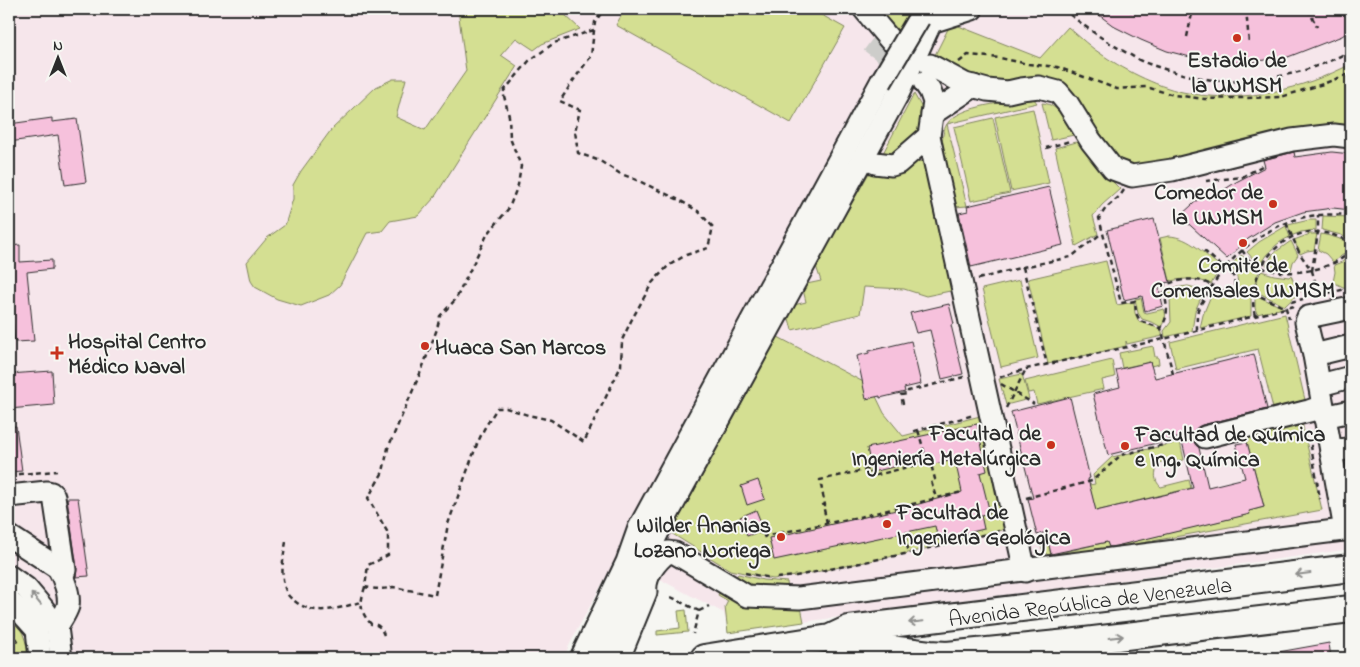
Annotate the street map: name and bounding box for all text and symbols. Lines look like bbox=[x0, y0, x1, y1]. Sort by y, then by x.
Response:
north arrow bbox=[32, 32, 82, 82]
marker: Estadio de la UNMSM bbox=[1231, 32, 1243, 44]
text: N bbox=[53, 36, 63, 57]
place label: Estadio de la UNMSM bbox=[1187, 46, 1288, 103]
place label: Comedor de la UNMSM bbox=[1154, 178, 1264, 235]
marker: Comedor de la UNMSM bbox=[1267, 198, 1279, 210]
marker: Comité de Comensales UNMSM bbox=[1237, 237, 1249, 249]
place label: Comité de Comensales UNMSM bbox=[1151, 251, 1335, 308]
place label: Hospital Centro Médico Naval bbox=[68, 327, 206, 384]
place label: Huaca San Marcos bbox=[435, 333, 606, 365]
marker: Huaca San Marcos bbox=[419, 340, 431, 352]
marker: Hospital Centro Médico Naval bbox=[50, 346, 64, 360]
place label: Facultad de Ingeniería Metalúrgica bbox=[851, 419, 1042, 477]
place label: Facultad de Química e Ing. Química bbox=[1134, 420, 1325, 478]
marker: Facultad de Ingeniería Metalúrgica bbox=[1045, 439, 1057, 451]
marker: Facultad de Química e Ing. Química bbox=[1119, 440, 1131, 452]
place label: Facultad de Ingeniería Geológica bbox=[896, 498, 1071, 556]
place label: Wilder Ananias Lozano Noriega bbox=[634, 511, 771, 569]
marker: Facultad de Ingeniería Geológica bbox=[881, 518, 893, 530]
marker: Wilder Ananias Lozano Noriega bbox=[775, 531, 787, 543]
one-way arrow bbox=[1295, 569, 1311, 579]
street label: Avenida República de Venezuela bbox=[947, 571, 1234, 637]
one-way arrow bbox=[30, 593, 41, 606]
one-way arrow bbox=[908, 617, 924, 627]
one-way arrow bbox=[1108, 632, 1124, 642]

